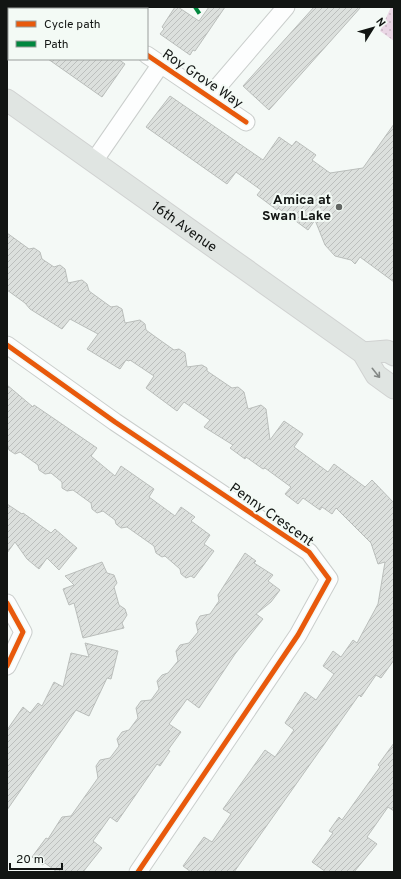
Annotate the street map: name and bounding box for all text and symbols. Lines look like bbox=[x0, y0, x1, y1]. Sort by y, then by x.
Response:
legend bbox=[8, 8, 148, 60]
north arrow bbox=[353, 8, 393, 48]
text: N bbox=[372, 15, 388, 30]
text: Cycle path bbox=[44, 17, 101, 33]
text: Path bbox=[44, 37, 69, 53]
street label: Roy Grove Way bbox=[159, 46, 246, 112]
place label: Amica at Swan Lake bbox=[262, 192, 331, 225]
street label: 16th Avenue bbox=[148, 199, 220, 256]
marker: Amica at Swan Lake bbox=[334, 202, 344, 212]
one-way arrow bbox=[371, 367, 380, 378]
street label: Penny Crescent bbox=[226, 480, 317, 551]
scale bar bbox=[10, 845, 62, 871]
text: 20 m bbox=[16, 852, 44, 868]

